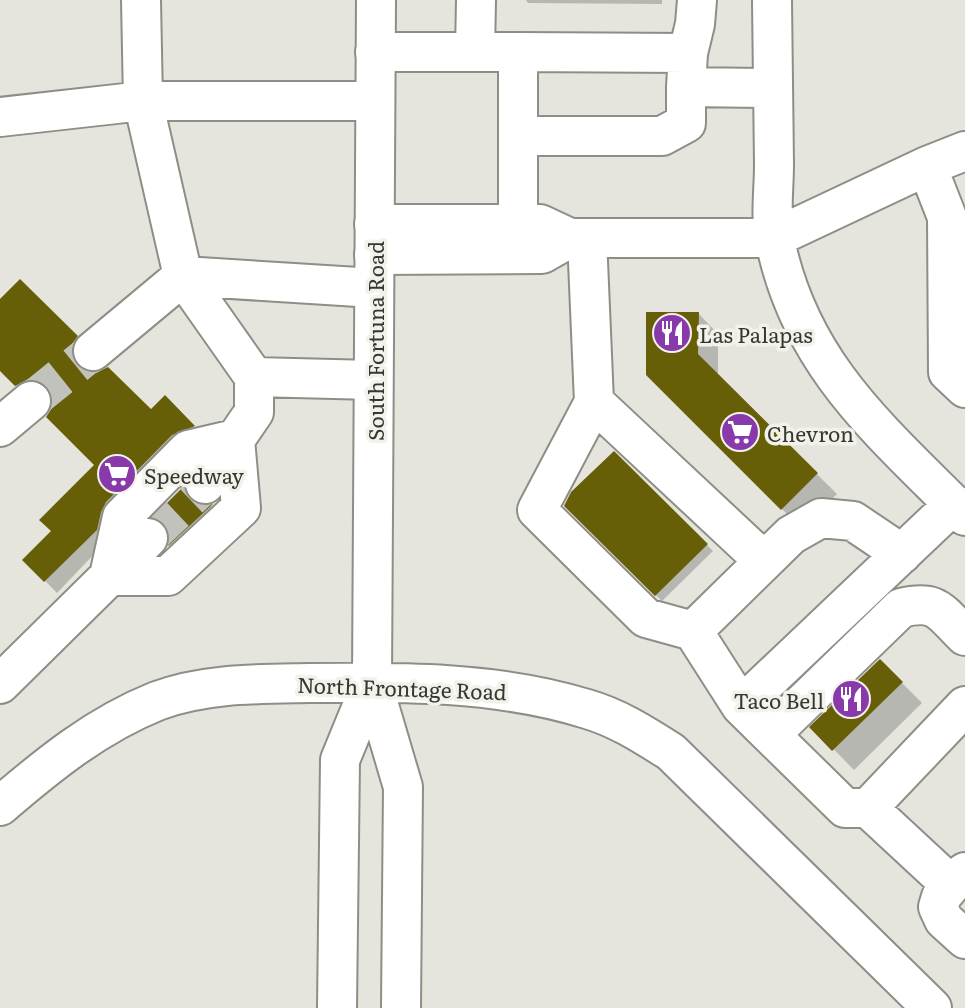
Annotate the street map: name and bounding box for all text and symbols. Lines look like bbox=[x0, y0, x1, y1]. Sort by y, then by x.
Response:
street label: South Fortuna Road bbox=[359, 241, 390, 441]
restaurant icon: Las Palapas bbox=[651, 312, 693, 354]
place label: Las Palapas bbox=[699, 318, 813, 349]
supermarket icon: Chevron bbox=[719, 411, 761, 453]
place label: Chevron bbox=[767, 417, 854, 448]
supermarket icon: Speedway bbox=[96, 453, 138, 495]
place label: Speedway bbox=[144, 459, 245, 490]
street label: North Frontage Road bbox=[297, 668, 507, 706]
restaurant icon: Taco Bell bbox=[830, 678, 872, 720]
place label: Taco Bell bbox=[733, 684, 824, 715]

